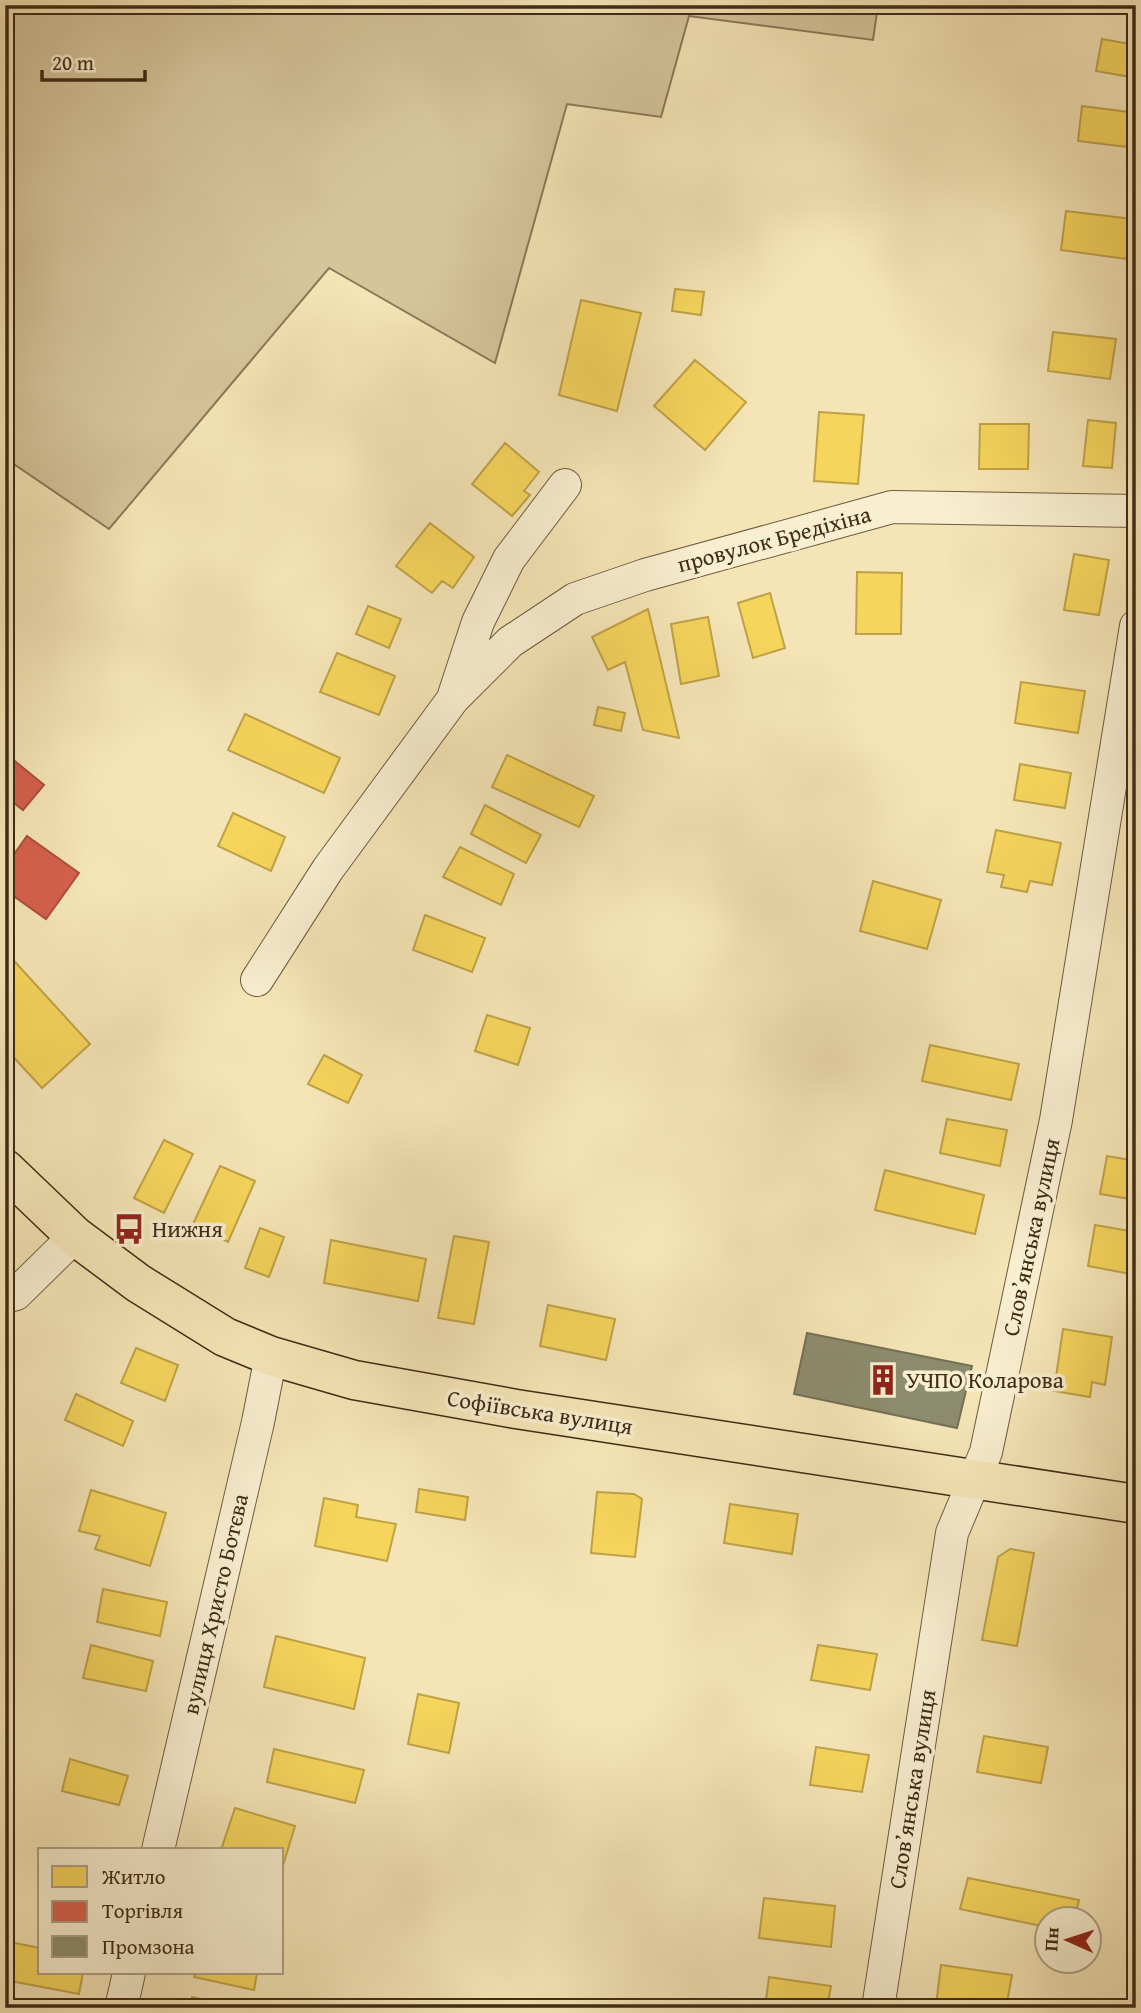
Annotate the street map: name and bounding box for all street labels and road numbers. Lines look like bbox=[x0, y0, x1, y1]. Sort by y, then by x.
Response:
street label: провулок Бредіхіна bbox=[673, 497, 874, 580]
street label: Словʼянська вулиця bbox=[993, 1135, 1068, 1339]
street label: Софіївська вулиця bbox=[445, 1381, 636, 1443]
street label: вулиця Христо Ботєва bbox=[173, 1490, 256, 1718]
street label: Словʼянська вулиця bbox=[879, 1686, 944, 1891]

